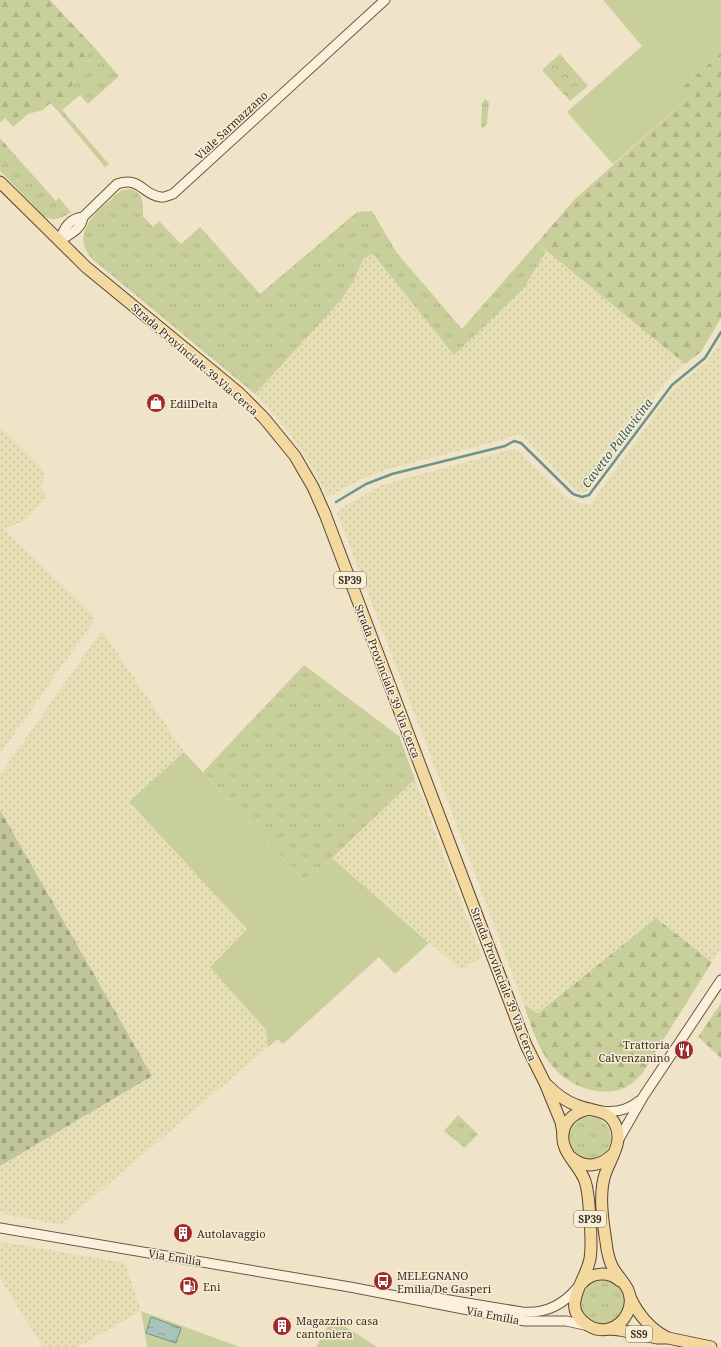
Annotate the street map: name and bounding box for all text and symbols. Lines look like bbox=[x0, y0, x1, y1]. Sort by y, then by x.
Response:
street label: Viale Sarmazzano bbox=[191, 87, 271, 163]
street label: Strada Provinciale 39 Via Cerca bbox=[128, 300, 262, 418]
shop icon: EdilDelta bbox=[145, 392, 167, 414]
water label: Cavetto Pallavicina bbox=[578, 395, 656, 491]
place label: EdilDelta bbox=[170, 396, 218, 411]
road number: SP39 bbox=[334, 572, 366, 588]
street label: Strada Provinciale 39 Via Cerca bbox=[352, 602, 424, 760]
street label: Strada Provinciale 39 Via Cerca bbox=[468, 905, 540, 1063]
place label: Trattoria Calvenzanino bbox=[598, 1037, 670, 1065]
restaurant icon: Trattoria Calvenzanino bbox=[673, 1039, 695, 1061]
road number: SP39 bbox=[574, 1211, 606, 1227]
building icon: Autolavaggio bbox=[172, 1222, 194, 1244]
place label: Autolavaggio bbox=[197, 1226, 266, 1241]
street label: Via Emilia bbox=[147, 1245, 203, 1269]
place label: MELEGNANO Emilia/De Gasperi bbox=[397, 1268, 492, 1296]
bus stop icon: MELEGNANO Emilia/De Gasperi bbox=[372, 1270, 394, 1292]
fuel station icon: Eni bbox=[178, 1275, 200, 1297]
place label: Eni bbox=[203, 1279, 221, 1294]
street label: Via Emilia bbox=[465, 1302, 521, 1328]
place label: Magazzino casa cantoniera bbox=[296, 1313, 378, 1341]
building icon: Magazzino casa cantoniera bbox=[271, 1315, 293, 1337]
road number: SS9 bbox=[626, 1326, 652, 1342]

